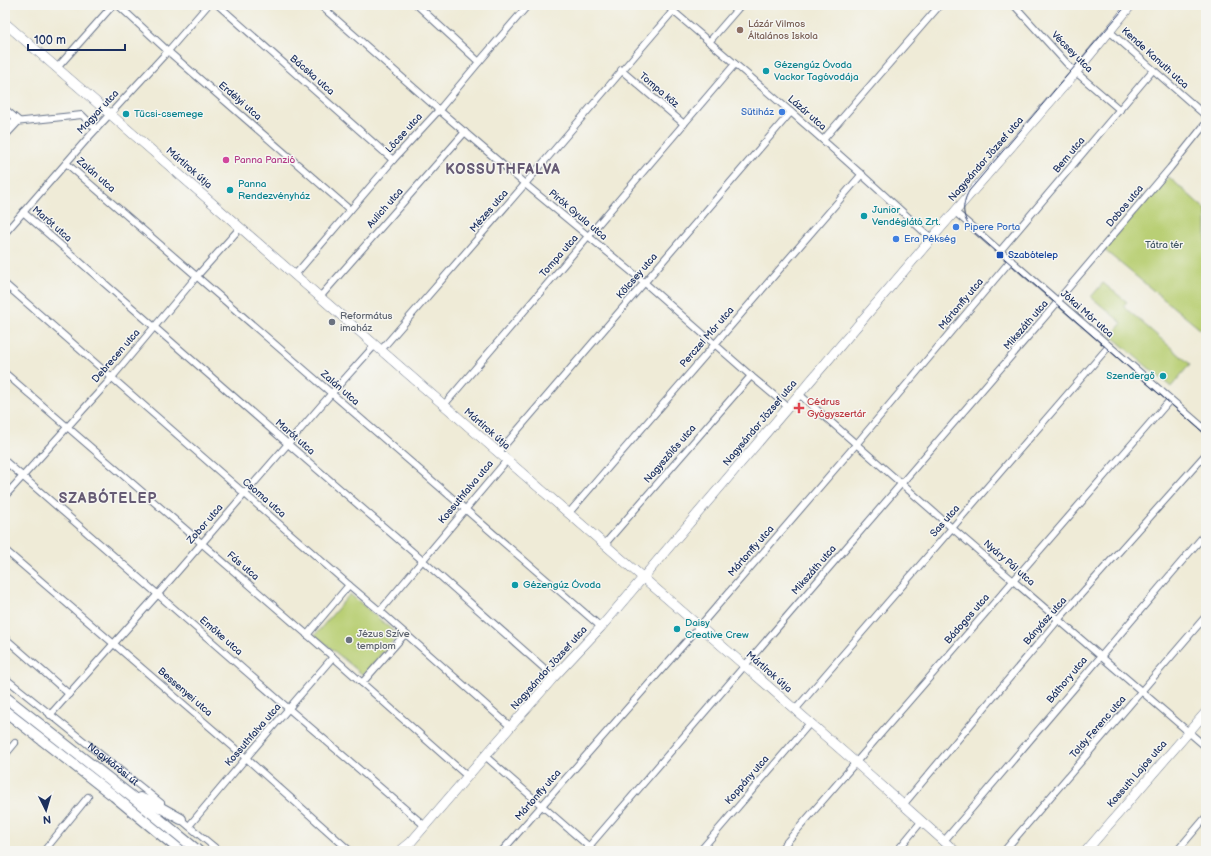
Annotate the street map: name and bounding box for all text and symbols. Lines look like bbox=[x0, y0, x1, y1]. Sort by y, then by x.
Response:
place label: Lázár Vilmos Általános Iskola bbox=[748, 18, 818, 42]
marker: Lázár Vilmos Általános Iskola bbox=[735, 25, 745, 35]
street label: Kende Kanuth utca bbox=[1119, 25, 1191, 91]
scale bar bbox=[28, 26, 125, 52]
street label: Vécsey utca bbox=[1049, 29, 1095, 75]
text: 100 m bbox=[34, 33, 66, 48]
street label: Bácska utca bbox=[287, 52, 337, 98]
place label: Gézengúz Óvoda Vackor Tagóvodája bbox=[774, 59, 859, 83]
marker: Gézengúz Óvoda Vackor Tagóvodája bbox=[761, 66, 771, 76]
street label: Tompa köz bbox=[637, 70, 681, 110]
street label: Erdélyi utca bbox=[216, 79, 264, 123]
street label: Magyar utca bbox=[75, 87, 122, 136]
street label: Lázár utca bbox=[785, 93, 829, 133]
place label: Sütiház bbox=[741, 106, 774, 118]
marker: Sütiház bbox=[777, 107, 787, 117]
place label: Tücsi-csemege bbox=[134, 108, 203, 120]
marker: Tücsi-csemege bbox=[121, 109, 131, 119]
street label: Lőcse utca bbox=[383, 110, 425, 155]
street label: Nagysándor József utca bbox=[946, 114, 1026, 204]
street label: Bem utca bbox=[1051, 134, 1088, 175]
street label: Mártírok útja bbox=[164, 145, 215, 191]
street label: Zalán utca bbox=[73, 154, 118, 195]
place label: Panna Panzió bbox=[234, 154, 295, 166]
marker: Panna Panzió bbox=[221, 155, 231, 165]
district label: KOSSUTHFALVA bbox=[445, 161, 561, 178]
place label: Panna Rendezvényház bbox=[238, 178, 310, 202]
street label: Dobos utca bbox=[1104, 182, 1146, 229]
marker: Panna Rendezvényház bbox=[225, 185, 235, 195]
street label: Aulich utca bbox=[364, 185, 406, 230]
street label: Mézes utca bbox=[467, 187, 511, 235]
street label: Pirók Gyula utca bbox=[546, 187, 610, 243]
street label: Marót utca bbox=[30, 204, 74, 245]
place label: Junior Vendéglátó Zrt. bbox=[872, 204, 940, 228]
marker: Junior Vendéglátó Zrt. bbox=[859, 211, 869, 221]
place label: Pipere Porta bbox=[964, 221, 1020, 233]
marker: Pipere Porta bbox=[951, 222, 961, 232]
street label: Tompa utca bbox=[537, 232, 581, 280]
place label: Era Pékség bbox=[904, 233, 956, 245]
marker: Era Pékség bbox=[891, 234, 901, 244]
park label: Tátra tér bbox=[1145, 239, 1183, 251]
place label: Szabótelep bbox=[1008, 249, 1058, 261]
marker: Szabótelep bbox=[995, 250, 1005, 260]
street label: Kölcsey utca bbox=[614, 251, 660, 301]
street label: Mártonffy utca bbox=[936, 276, 986, 332]
street label: Jókai Mór utca bbox=[1058, 288, 1116, 340]
street label: Mikszáth utca bbox=[1001, 298, 1051, 352]
street label: Perczel Mór utca bbox=[678, 304, 737, 370]
place label: Református imaház bbox=[340, 310, 393, 334]
marker: Református imaház bbox=[327, 317, 337, 327]
street label: Debrecen utca bbox=[90, 327, 143, 385]
street label: Zalán utca bbox=[317, 367, 362, 408]
place label: Szendergő bbox=[1106, 370, 1155, 382]
marker: Szendergő bbox=[1158, 371, 1168, 381]
street label: Nagysándor József utca bbox=[721, 377, 800, 468]
place label: Cédrus Gyógyszertár bbox=[807, 396, 866, 420]
marker: Cédrus Gyógyszertár bbox=[794, 403, 804, 413]
street label: Mártírok útja bbox=[462, 406, 513, 452]
street label: Marót utca bbox=[273, 417, 317, 458]
street label: Nagyszőlős utca bbox=[641, 422, 699, 486]
street label: Kossuthfalva utca bbox=[436, 458, 496, 526]
street label: Csoma utca bbox=[240, 476, 288, 520]
district label: SZABÓTELEP bbox=[59, 488, 157, 507]
street label: Zobor utca bbox=[184, 501, 226, 547]
street label: Sas utca bbox=[928, 502, 962, 540]
street label: Mártonffy utca bbox=[726, 523, 777, 579]
street label: Nyáry Pál utca bbox=[981, 538, 1037, 589]
street label: Mikszáth utca bbox=[789, 543, 839, 597]
street label: Fás utca bbox=[225, 549, 262, 583]
place label: Gézengúz Óvoda bbox=[523, 579, 601, 591]
marker: Gézengúz Óvoda bbox=[510, 580, 520, 590]
street label: Bádogos utca bbox=[942, 591, 992, 646]
street label: Bányász utca bbox=[1021, 594, 1069, 648]
street label: Emőke utca bbox=[197, 614, 245, 658]
place label: Daisy Creative Crew bbox=[685, 617, 749, 641]
street label: Nagysándor József utca bbox=[508, 624, 590, 712]
marker: Daisy Creative Crew bbox=[672, 624, 682, 634]
place label: Jézus Szíve templom bbox=[357, 628, 410, 652]
marker: Jézus Szíve templom bbox=[344, 635, 354, 645]
street label: Mártírok útja bbox=[744, 649, 795, 695]
street label: Báthory utca bbox=[1044, 654, 1090, 706]
street label: Bessenyei utca bbox=[155, 665, 215, 719]
street label: Toldy Ferenc utca bbox=[1068, 693, 1129, 761]
street label: Kossuthfalva utca bbox=[223, 701, 284, 769]
street label: Kossuth Lajos utca bbox=[1105, 738, 1170, 810]
street label: Nagykőrösi út bbox=[85, 740, 140, 788]
street label: Koppány utca bbox=[723, 753, 772, 807]
street label: Mártonffy utca bbox=[513, 767, 564, 823]
north arrow bbox=[26, 790, 66, 830]
text: N bbox=[42, 813, 52, 826]

